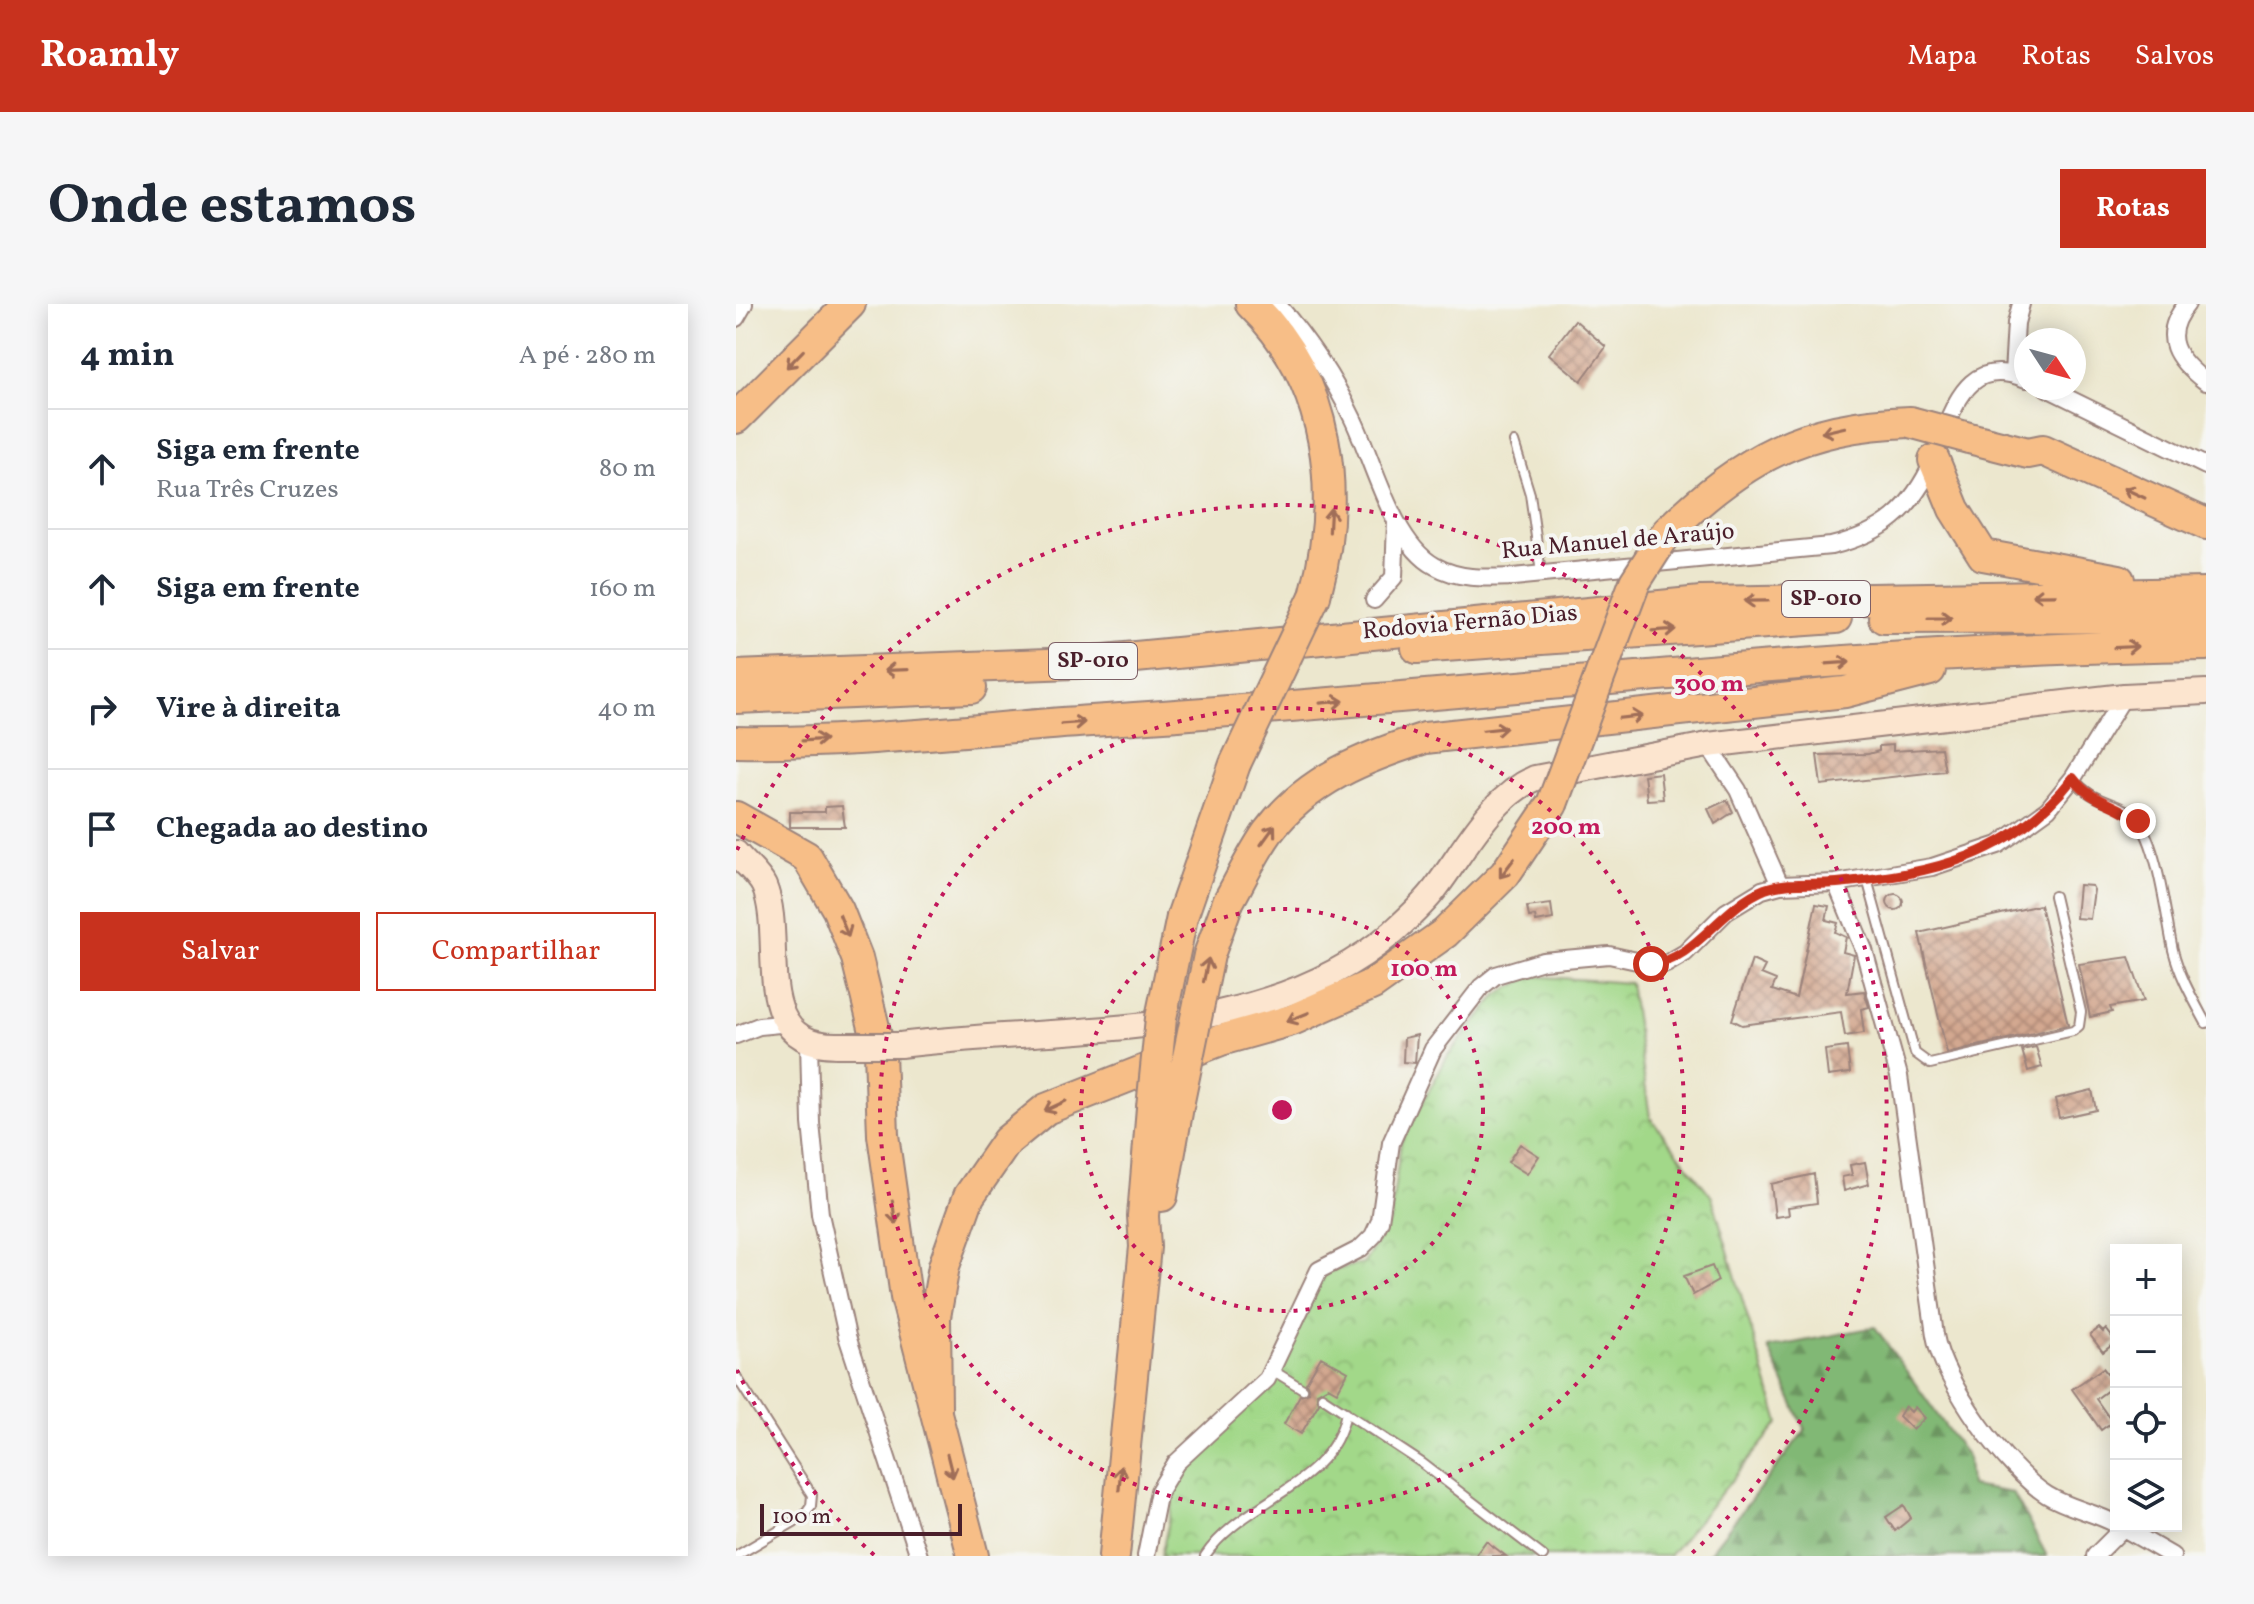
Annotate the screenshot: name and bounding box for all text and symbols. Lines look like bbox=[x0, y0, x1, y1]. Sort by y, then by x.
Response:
text: Roamly bbox=[40, 30, 179, 83]
text: Mapa bbox=[1908, 37, 1978, 76]
text: Rotas bbox=[2022, 37, 2091, 76]
text: Salvos bbox=[2135, 37, 2214, 76]
text: Onde estamos bbox=[48, 169, 417, 247]
button: Rotas bbox=[2060, 169, 2206, 248]
north arrow bbox=[2014, 328, 2086, 400]
text: 4 min bbox=[80, 333, 175, 380]
text: A pé · 280 m bbox=[519, 338, 656, 374]
one-way arrow bbox=[786, 349, 805, 368]
one-way arrow bbox=[1821, 423, 1846, 438]
text: Siga em frente bbox=[156, 430, 360, 472]
icon: ahead bbox=[80, 447, 124, 491]
text: 80 m bbox=[599, 451, 656, 487]
text: Rua Três Cruzes bbox=[156, 472, 339, 508]
one-way arrow bbox=[2123, 485, 2147, 500]
one-way arrow bbox=[1323, 507, 1338, 534]
street label: Rua Manuel de Araújo bbox=[1500, 515, 1736, 569]
icon: ahead bbox=[80, 567, 124, 611]
text: Siga em frente bbox=[156, 568, 360, 610]
text: 160 m bbox=[589, 571, 656, 607]
road number: SP-010 bbox=[1782, 581, 1870, 617]
one-way arrow bbox=[2031, 587, 2058, 602]
one-way arrow bbox=[1743, 593, 1770, 608]
street label: Rodovia Fernão Dias bbox=[1361, 597, 1579, 649]
one-way arrow bbox=[1926, 610, 1953, 626]
one-way arrow bbox=[1650, 622, 1677, 637]
one-way arrow bbox=[2112, 639, 2139, 654]
road number: SP-010 bbox=[1049, 643, 1137, 679]
one-way arrow bbox=[1825, 655, 1851, 670]
one-way arrow bbox=[883, 663, 910, 678]
text: 300 m bbox=[1674, 668, 1744, 702]
icon: right bbox=[80, 687, 124, 731]
text: Vire à direita bbox=[156, 688, 341, 730]
text: 40 m bbox=[597, 691, 656, 727]
one-way arrow bbox=[1319, 694, 1345, 709]
one-way arrow bbox=[1617, 709, 1644, 724]
one-way arrow bbox=[1059, 715, 1086, 730]
one-way arrow bbox=[1481, 722, 1508, 737]
one-way arrow bbox=[800, 732, 827, 747]
route end bbox=[2120, 803, 2156, 839]
icon: arrive bbox=[80, 807, 124, 851]
text: Chegada ao destino bbox=[156, 808, 428, 850]
text: 200 m bbox=[1531, 811, 1601, 845]
one-way arrow bbox=[1260, 825, 1276, 847]
one-way arrow bbox=[1499, 857, 1516, 878]
button: Salvar bbox=[80, 912, 360, 991]
button: Compartilhar bbox=[376, 912, 656, 991]
one-way arrow bbox=[838, 913, 852, 937]
route start bbox=[1633, 946, 1669, 982]
text: 100 m bbox=[1390, 953, 1458, 987]
one-way arrow bbox=[1199, 957, 1214, 983]
one-way arrow bbox=[1286, 1011, 1311, 1025]
centre of rings bbox=[1268, 1096, 1296, 1124]
one-way arrow bbox=[1043, 1100, 1067, 1115]
one-way arrow bbox=[887, 1199, 902, 1225]
map controls bbox=[2110, 1244, 2182, 1532]
button: + bbox=[2110, 1244, 2182, 1316]
button: − bbox=[2110, 1316, 2182, 1388]
button: locate bbox=[2110, 1388, 2182, 1460]
one-way arrow bbox=[944, 1452, 959, 1478]
button: layers bbox=[2110, 1460, 2182, 1532]
one-way arrow bbox=[1113, 1465, 1128, 1492]
scale bar bbox=[760, 1500, 962, 1536]
text: 100 m bbox=[772, 1502, 831, 1533]

